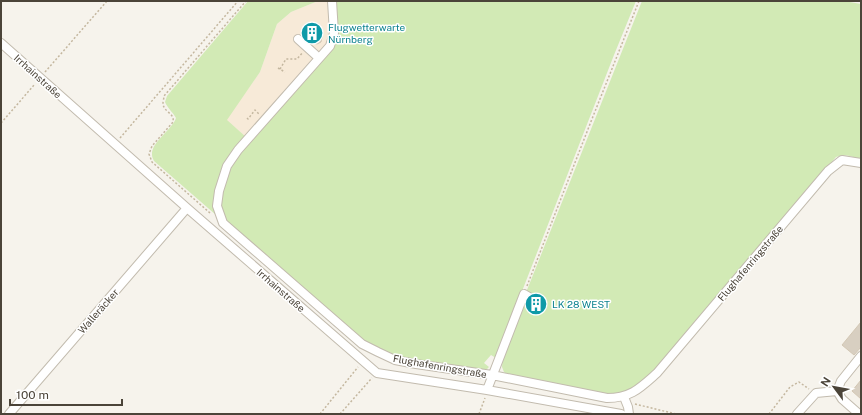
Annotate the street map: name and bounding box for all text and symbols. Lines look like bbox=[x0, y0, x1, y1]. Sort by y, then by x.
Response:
building icon: Flugwetterwarte Nürnberg bbox=[299, 20, 325, 46]
place label: Flugwetterwarte Nürnberg bbox=[328, 21, 406, 45]
street label: Irrhainstraße bbox=[12, 52, 64, 101]
street label: Flughafenringstraße bbox=[715, 222, 785, 303]
street label: Irrhainstraße bbox=[254, 266, 308, 314]
street label: Walleräcker bbox=[75, 286, 121, 336]
building icon: LK 28 WEST bbox=[523, 291, 549, 317]
place label: LK 28 WEST bbox=[552, 298, 610, 310]
street label: Flughafenringstraße bbox=[392, 352, 488, 380]
north arrow bbox=[814, 367, 854, 407]
text: N bbox=[818, 375, 833, 389]
scale bar bbox=[10, 381, 122, 407]
text: 100 m bbox=[16, 388, 49, 402]

